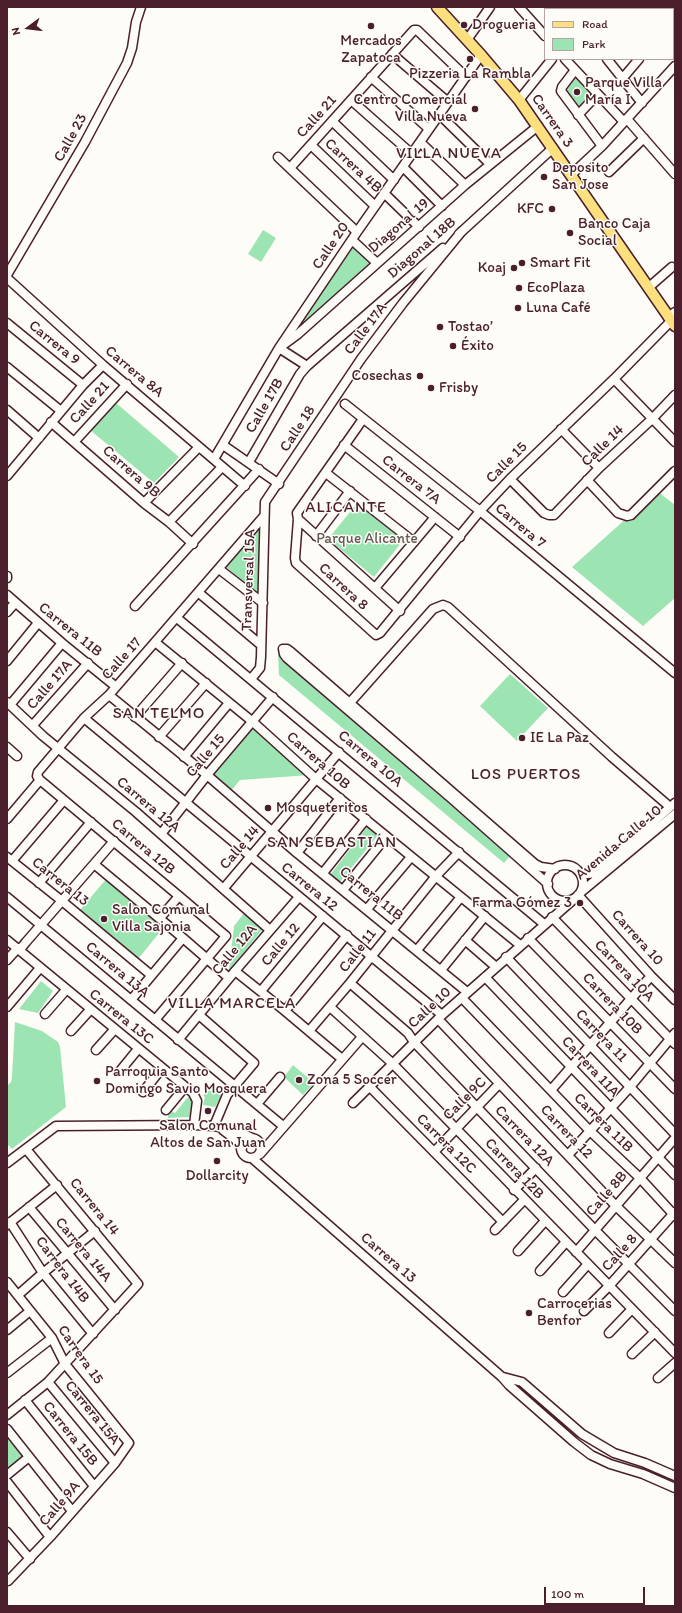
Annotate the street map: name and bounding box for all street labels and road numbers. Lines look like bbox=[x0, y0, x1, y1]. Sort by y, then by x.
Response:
street label: Carrera 3 bbox=[527, 91, 577, 151]
street label: Calle 21 bbox=[293, 92, 341, 142]
street label: Calle 23 bbox=[50, 111, 92, 165]
street label: Carrera 4B bbox=[321, 135, 385, 197]
street label: Diagonal 19 bbox=[365, 195, 433, 257]
street label: Diagonal 18B bbox=[384, 213, 460, 283]
street label: Calle 20 bbox=[309, 219, 353, 273]
street label: Calle 17A bbox=[341, 299, 391, 359]
street label: Carrera 9 bbox=[25, 317, 83, 369]
street label: Carrera 8A bbox=[101, 342, 167, 402]
street label: Calle 17B bbox=[242, 375, 288, 437]
street label: Calle 21 bbox=[66, 378, 114, 428]
street label: Calle 18 bbox=[276, 402, 320, 456]
street label: Calle 14 bbox=[578, 421, 628, 471]
street label: Calle 15 bbox=[483, 439, 531, 487]
street label: Carrera 9B bbox=[98, 442, 164, 502]
street label: Carrera 7A bbox=[378, 451, 444, 509]
street label: Carrera 7 bbox=[491, 500, 549, 552]
street label: Transversal 15A bbox=[238, 529, 260, 631]
street label: Carrera 8 bbox=[314, 559, 372, 615]
street label: Carrera 11B bbox=[34, 599, 106, 661]
street label: Calle 17 bbox=[98, 634, 146, 684]
street label: Calle 17A bbox=[23, 656, 77, 714]
street label: Carrera 10A bbox=[334, 727, 406, 791]
street label: Carrera 10B bbox=[282, 728, 354, 794]
street label: Calle 15 bbox=[183, 731, 229, 781]
street label: Carrera 12A bbox=[112, 773, 184, 837]
street label: Avenida Calle 10 bbox=[572, 802, 666, 884]
street label: Carrera 12B bbox=[107, 815, 179, 879]
street label: Calle 14 bbox=[216, 822, 264, 874]
street label: Carrera 13 bbox=[28, 853, 92, 911]
street label: Carrera 12 bbox=[277, 859, 341, 915]
street label: Carrera 11B bbox=[335, 863, 407, 925]
street label: Carrera 10 bbox=[607, 906, 667, 970]
street label: Calle 12 bbox=[258, 920, 304, 970]
street label: Calle 12A bbox=[209, 921, 261, 979]
street label: Calle 11 bbox=[335, 926, 381, 976]
street label: Carrera 10A bbox=[590, 936, 658, 1006]
street label: Carrera 13A bbox=[81, 938, 153, 1002]
street label: Carrera 10B bbox=[578, 969, 646, 1039]
street label: Calle 10 bbox=[405, 983, 455, 1033]
street label: Carrera 13C bbox=[85, 985, 157, 1049]
street label: Carrera 11 bbox=[571, 1006, 631, 1066]
street label: Carrera 11A bbox=[557, 1033, 623, 1101]
street label: Calle 9C bbox=[440, 1074, 490, 1124]
street label: Carrera 11B bbox=[569, 1089, 637, 1157]
street label: Carrera 12 bbox=[536, 1101, 596, 1163]
street label: Carrera 12A bbox=[491, 1102, 557, 1170]
street label: Carrera 12C bbox=[412, 1110, 480, 1178]
street label: Carrera 12B bbox=[480, 1135, 548, 1203]
street label: Calle 8B bbox=[582, 1168, 632, 1220]
street label: Carrera 14 bbox=[65, 1174, 123, 1240]
street label: Carrera 14A bbox=[51, 1214, 115, 1286]
street label: Carrera 13 bbox=[356, 1229, 420, 1287]
street label: Calle 8 bbox=[598, 1230, 642, 1276]
street label: Carrera 14B bbox=[31, 1233, 93, 1307]
street label: Carrera 15 bbox=[53, 1322, 107, 1388]
street label: Carrera 15A bbox=[61, 1377, 123, 1449]
street label: Carrera 15B bbox=[39, 1398, 101, 1470]
street label: Calle 9A bbox=[36, 1478, 84, 1530]

